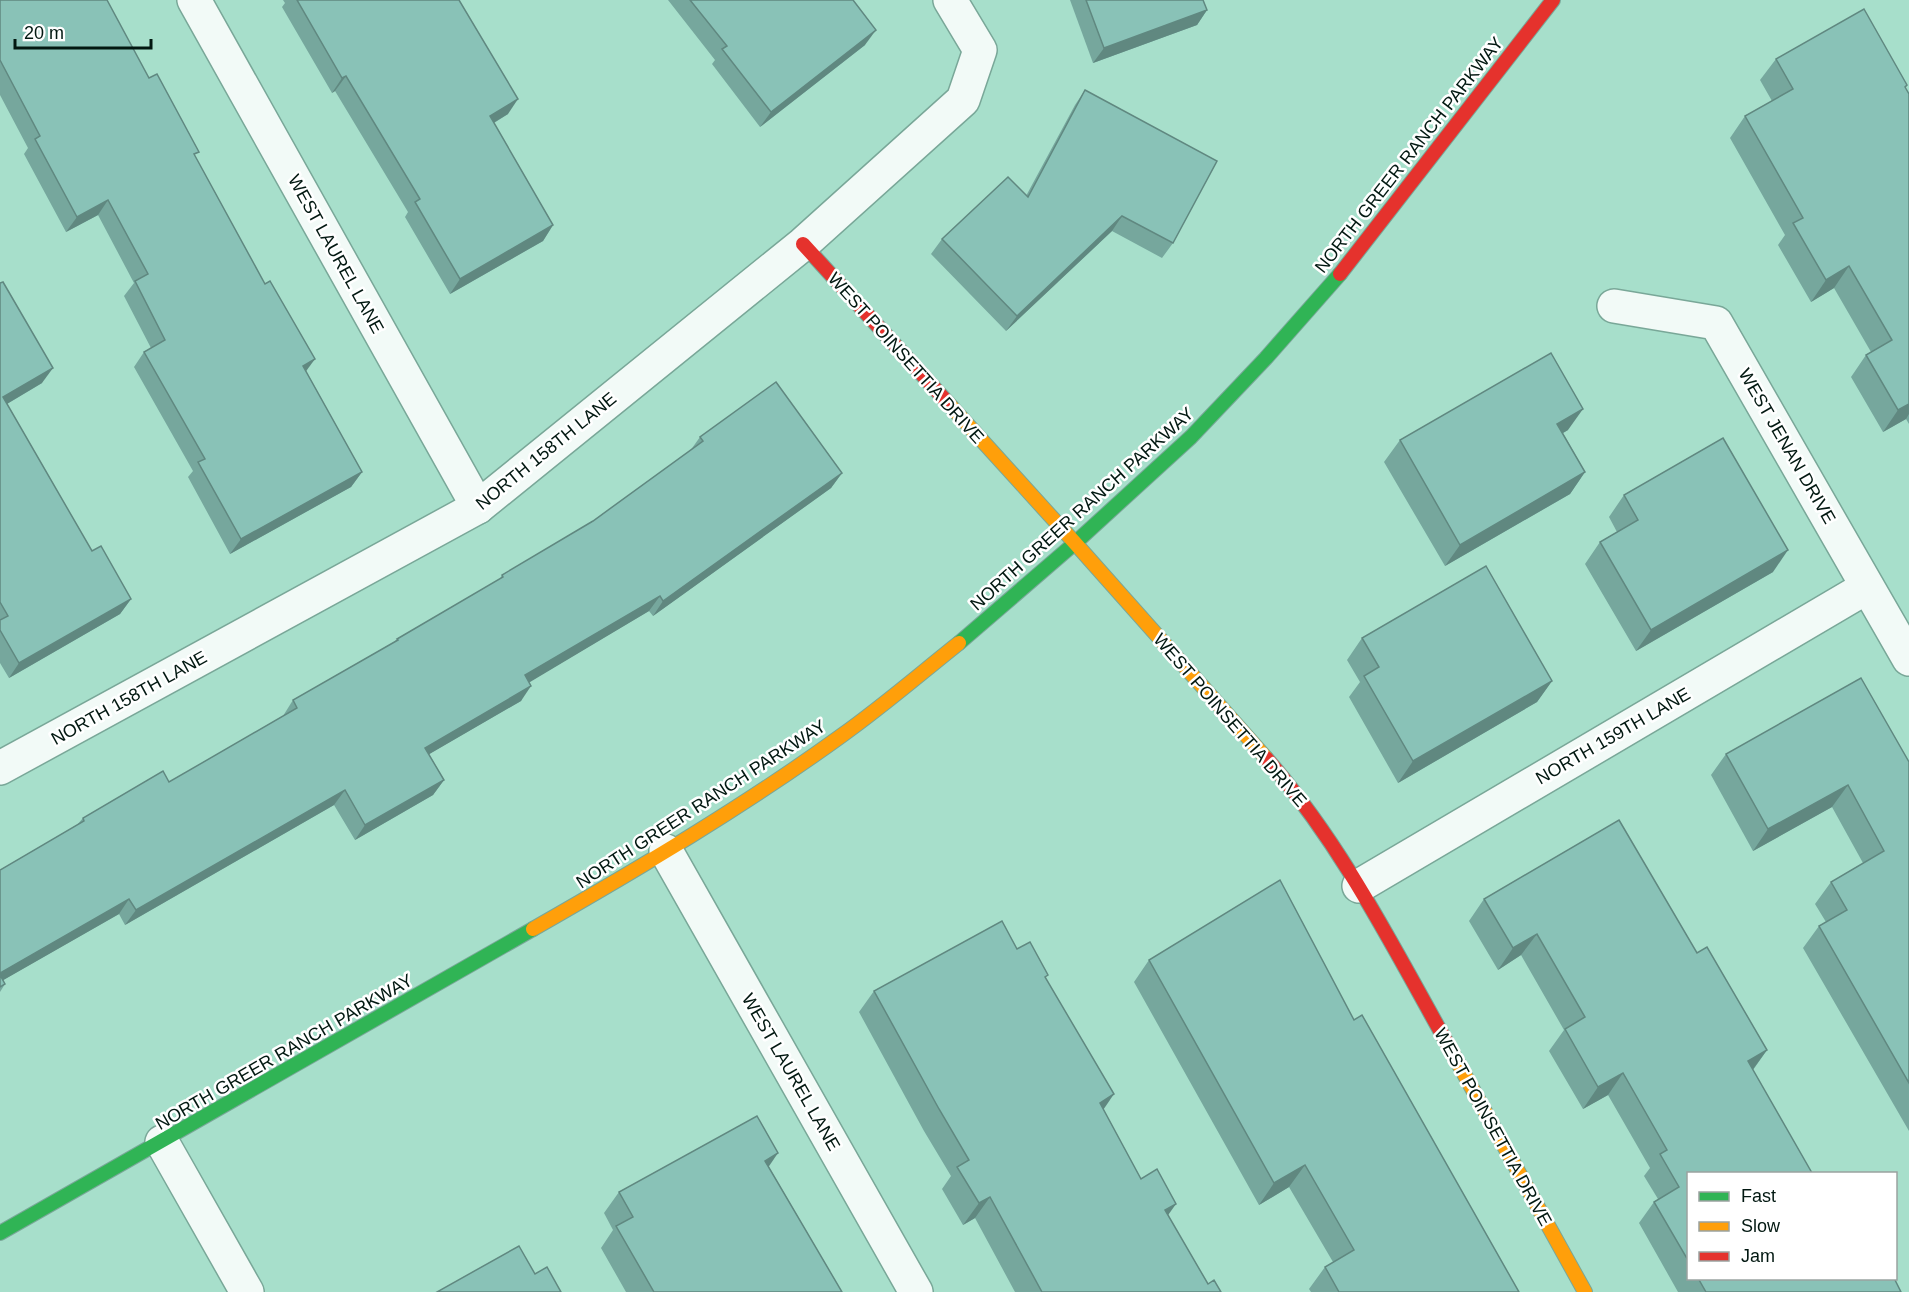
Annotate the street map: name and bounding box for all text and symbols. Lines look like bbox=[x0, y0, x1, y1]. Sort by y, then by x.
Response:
scale bar bbox=[15, 12, 152, 50]
text: 20 m bbox=[24, 23, 64, 43]
street label: NORTH GREER RANCH PARKWAY bbox=[1311, 33, 1507, 277]
street label: WEST LAUREL LANE bbox=[284, 171, 388, 337]
street label: WEST POINSETTIA DRIVE bbox=[824, 269, 988, 447]
street label: WEST JENAN DRIVE bbox=[1734, 365, 1840, 527]
street label: NORTH 158TH LANE bbox=[472, 388, 620, 514]
street label: NORTH GREER RANCH PARKWAY bbox=[966, 403, 1198, 615]
street label: WEST POINSETTIA DRIVE bbox=[1149, 629, 1311, 811]
street label: NORTH 158TH LANE bbox=[48, 647, 210, 749]
street label: NORTH 159TH LANE bbox=[1532, 684, 1694, 788]
street label: NORTH GREER RANCH PARKWAY bbox=[573, 716, 829, 892]
street label: NORTH GREER RANCH PARKWAY bbox=[152, 970, 416, 1134]
street label: WEST LAUREL LANE bbox=[738, 990, 844, 1154]
street label: WEST POINSETTIA DRIVE bbox=[1430, 1025, 1556, 1229]
legend bbox=[1687, 1172, 1897, 1280]
text: Fast bbox=[1741, 1186, 1776, 1206]
text: Slow bbox=[1741, 1216, 1781, 1236]
text: Jam bbox=[1741, 1246, 1775, 1266]

